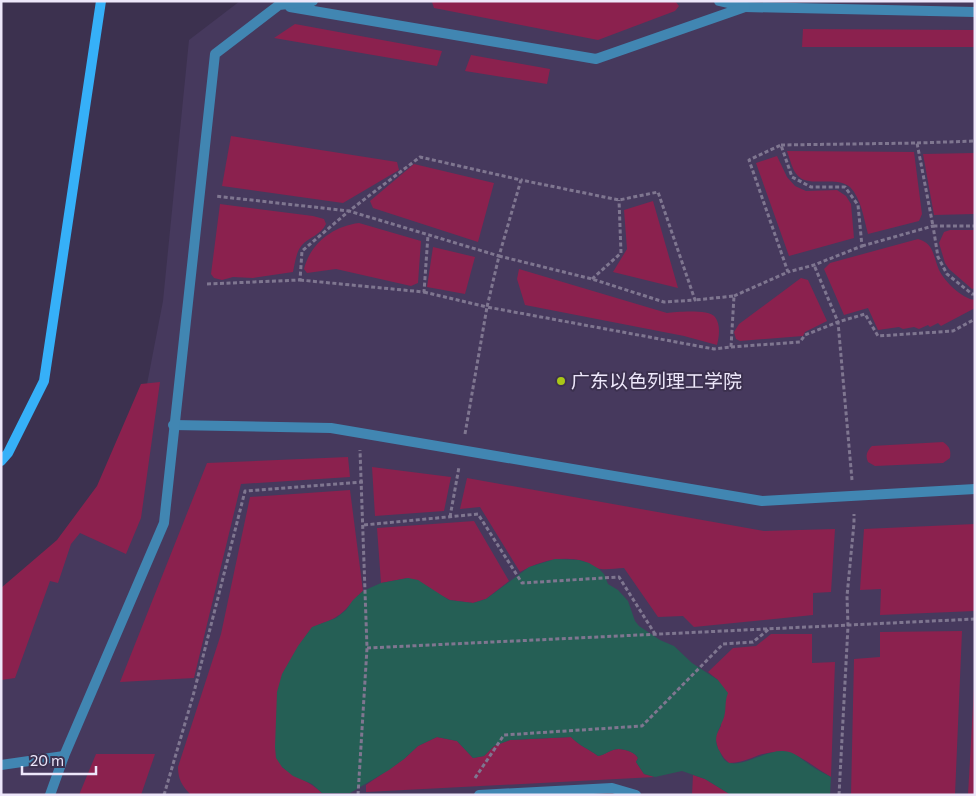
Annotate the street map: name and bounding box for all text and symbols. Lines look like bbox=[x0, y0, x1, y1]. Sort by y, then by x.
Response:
place label: 广东以色列理工学院 bbox=[571, 369, 742, 392]
marker: 广东以色列理工学院 bbox=[555, 375, 567, 387]
scale bar bbox=[22, 744, 96, 776]
text: 20 m bbox=[30, 751, 64, 769]

